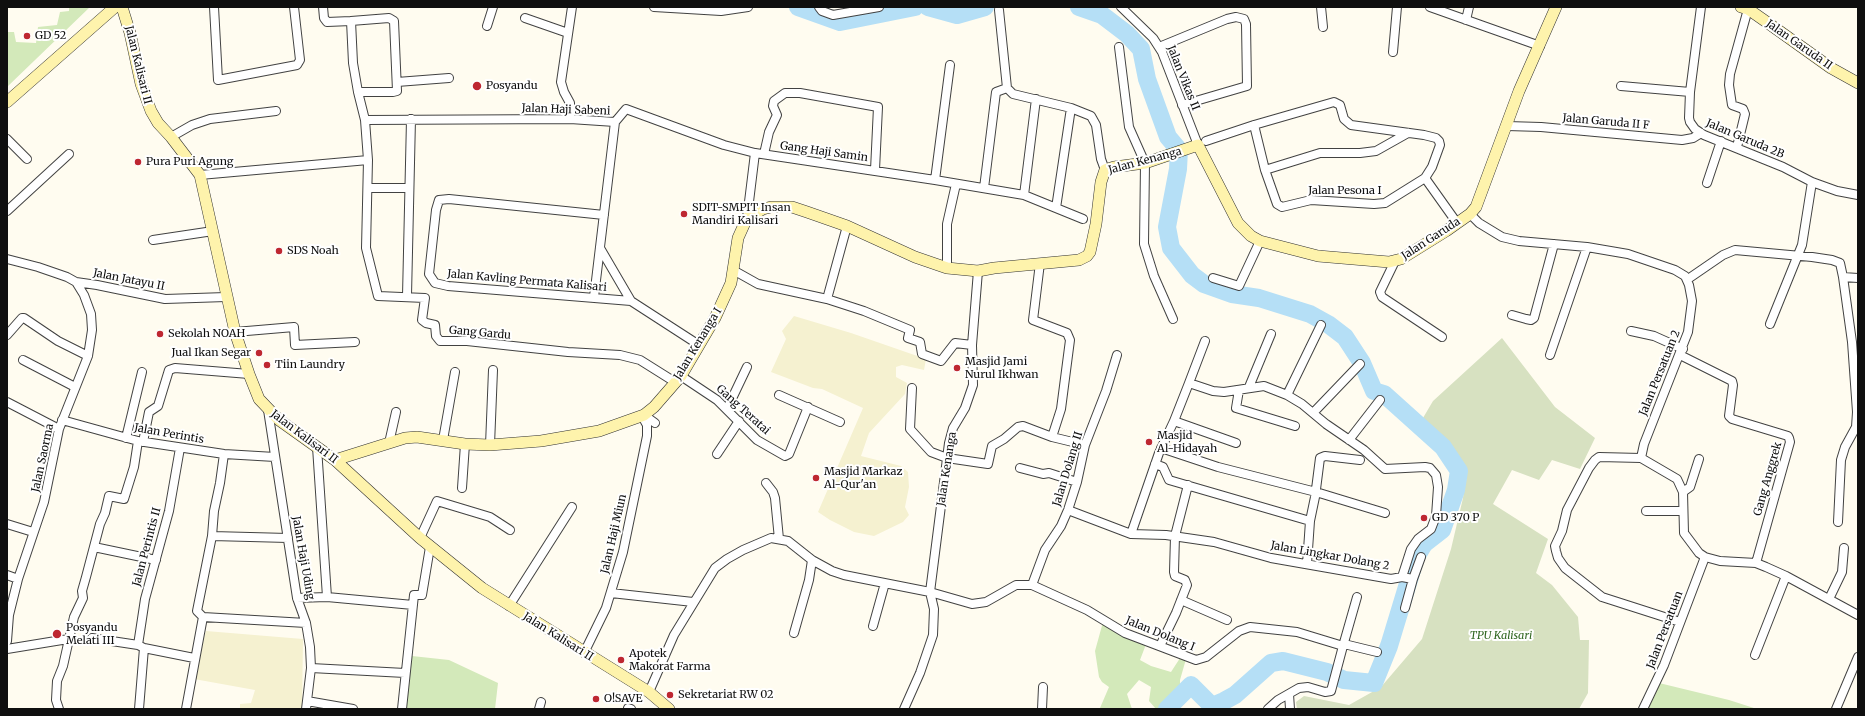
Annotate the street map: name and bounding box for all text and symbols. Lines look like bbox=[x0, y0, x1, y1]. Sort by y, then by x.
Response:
street label: Jalan Garuda II bbox=[1763, 17, 1835, 73]
street label: Jalan Kalisari II bbox=[122, 24, 154, 106]
place label: GD 52 bbox=[35, 29, 66, 43]
marker: GD 52 bbox=[22, 31, 32, 41]
street label: Jalan Vikas II bbox=[1164, 44, 1202, 112]
place label: Posyandu bbox=[486, 79, 538, 93]
marker: Posyandu bbox=[471, 80, 483, 92]
street label: Jalan Haji Sabeni bbox=[521, 102, 611, 118]
street label: Jalan Garuda II F bbox=[1562, 112, 1650, 132]
street label: Jalan Garuda 2B bbox=[1704, 117, 1786, 161]
street label: Gang Haji Samin bbox=[779, 139, 869, 165]
street label: Jalan Kenanga bbox=[1107, 145, 1183, 177]
place label: Pura Puri Agung bbox=[146, 155, 233, 169]
marker: Pura Puri Agung bbox=[133, 157, 143, 167]
street label: Jalan Pesona I bbox=[1308, 184, 1382, 198]
place label: SDIT-SMPIT Insan Mandiri Kalisari bbox=[692, 201, 791, 227]
marker: SDIT-SMPIT Insan Mandiri Kalisari bbox=[679, 209, 689, 219]
street label: Jalan Garuda bbox=[1399, 215, 1463, 263]
place label: SDS Noah bbox=[287, 244, 339, 258]
marker: SDS Noah bbox=[274, 246, 284, 256]
street label: Jalan Jatayu II bbox=[92, 267, 166, 293]
street label: Jalan Kavling Permata Kalisari bbox=[447, 267, 607, 295]
street label: Jalan Kenanga I bbox=[671, 305, 725, 383]
street label: Gang Gardu bbox=[448, 324, 512, 342]
place label: Sekolah NOAH bbox=[168, 327, 245, 341]
street label: Jalan Persatuan 2 bbox=[1637, 328, 1683, 418]
marker: Sekolah NOAH bbox=[155, 329, 165, 339]
place label: Jual Ikan Segar bbox=[172, 346, 251, 360]
marker: Jual Ikan Segar bbox=[254, 348, 264, 358]
place label: Masjid Jami Nurul Ikhwan bbox=[965, 355, 1039, 381]
place label: Tiin Laundry bbox=[275, 358, 345, 372]
marker: Tiin Laundry bbox=[262, 360, 272, 370]
marker: Masjid Jami Nurul Ikhwan bbox=[952, 363, 962, 373]
street label: Gang Teratai bbox=[713, 382, 773, 438]
street label: Jalan Kalisari II bbox=[268, 407, 340, 467]
street label: Jalan Perintis bbox=[133, 421, 205, 447]
street label: Jalan Saorma bbox=[29, 423, 57, 493]
place label: Masjid Al-Hidayah bbox=[1157, 429, 1217, 455]
street label: Jalan Dolang II bbox=[1050, 430, 1086, 508]
street label: Jalan Kenanga bbox=[935, 431, 959, 507]
marker: Masjid Al-Hidayah bbox=[1144, 437, 1154, 447]
street label: Gang Anggrek bbox=[1751, 441, 1785, 517]
place label: Masjid Markaz Al-Qur'an bbox=[824, 465, 902, 491]
marker: Masjid Markaz Al-Qur'an bbox=[811, 473, 821, 483]
street label: Jalan Haji Miun bbox=[598, 493, 630, 575]
street label: Jalan Perintis II bbox=[130, 506, 164, 588]
place label: GD 370 P bbox=[1432, 511, 1479, 525]
marker: GD 370 P bbox=[1419, 513, 1429, 523]
street label: Jalan Haji Uding bbox=[289, 515, 317, 601]
street label: Jalan Lingkar Dolang 2 bbox=[1270, 539, 1390, 573]
street label: Jalan Persatuan bbox=[1644, 589, 1686, 671]
street label: Jalan Kalisari II bbox=[520, 610, 596, 664]
street label: Jalan Dolang I bbox=[1123, 614, 1197, 654]
place label: Posyandu Melati III bbox=[66, 621, 118, 647]
marker: Posyandu Melati III bbox=[51, 628, 63, 640]
park label: TPU Kalisari bbox=[1470, 629, 1532, 643]
place label: Apotek Makorat Farma bbox=[629, 647, 710, 673]
marker: Apotek Makorat Farma bbox=[616, 655, 626, 665]
place label: Sekretariat RW 02 bbox=[678, 688, 774, 702]
marker: Sekretariat RW 02 bbox=[665, 690, 675, 700]
place label: O!SAVE bbox=[604, 692, 642, 706]
marker: O!SAVE bbox=[591, 694, 601, 704]

